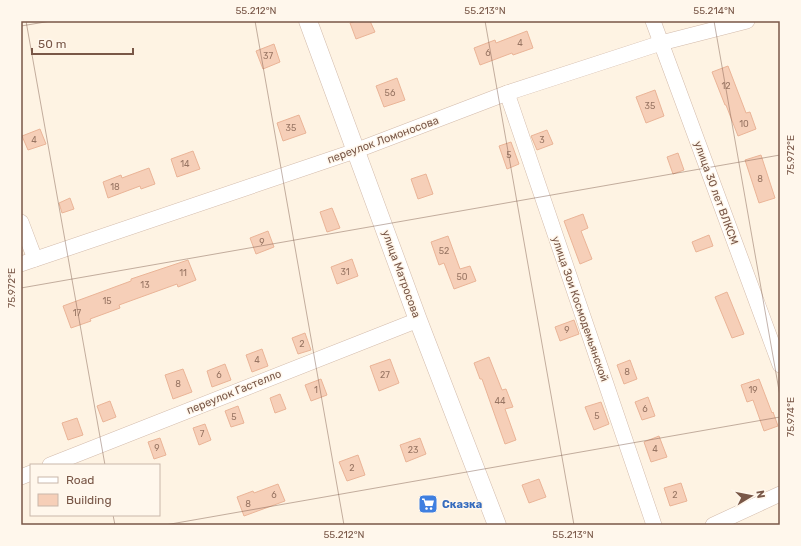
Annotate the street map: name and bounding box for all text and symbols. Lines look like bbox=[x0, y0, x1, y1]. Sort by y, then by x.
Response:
text: 55.212°N bbox=[235, 5, 277, 17]
text: 55.213°N bbox=[464, 5, 506, 17]
text: 55.214°N bbox=[693, 5, 735, 17]
scale bar bbox=[32, 30, 133, 56]
text: 50 m bbox=[38, 37, 66, 51]
house number: 4 bbox=[517, 38, 523, 48]
house number: 6 bbox=[485, 48, 491, 58]
house number: 37 bbox=[263, 51, 273, 61]
house number: 12 bbox=[721, 81, 731, 91]
house number: 56 bbox=[385, 88, 396, 98]
house number: 35 bbox=[645, 101, 655, 111]
street label: переулок Ломоносова bbox=[325, 114, 441, 166]
house number: 10 bbox=[739, 119, 749, 129]
house number: 35 bbox=[286, 123, 296, 133]
house number: 4 bbox=[31, 135, 37, 145]
house number: 3 bbox=[539, 135, 545, 145]
text: 75.972°E bbox=[785, 135, 797, 175]
street label: улица 30 лет ВЛКСМ bbox=[691, 139, 741, 247]
house number: 5 bbox=[506, 150, 512, 160]
house number: 14 bbox=[180, 159, 190, 169]
house number: 8 bbox=[757, 174, 763, 184]
house number: 18 bbox=[110, 182, 120, 192]
street label: улица Матросова bbox=[379, 228, 423, 320]
street label: улица Зои Космодемьянской bbox=[549, 235, 611, 383]
house number: 9 bbox=[259, 237, 265, 247]
house number: 52 bbox=[439, 246, 449, 256]
house number: 31 bbox=[340, 267, 350, 277]
text: 75.972°E bbox=[6, 268, 18, 308]
house number: 11 bbox=[179, 268, 187, 278]
house number: 50 bbox=[456, 272, 468, 282]
house number: 13 bbox=[140, 280, 150, 290]
house number: 15 bbox=[102, 296, 112, 306]
house number: 17 bbox=[73, 308, 82, 318]
house number: 9 bbox=[564, 325, 570, 335]
house number: 2 bbox=[299, 339, 305, 349]
house number: 4 bbox=[254, 355, 260, 365]
street label: переулок Гастелло bbox=[185, 367, 283, 417]
house number: 8 bbox=[624, 367, 630, 377]
house number: 6 bbox=[216, 370, 222, 380]
house number: 27 bbox=[380, 370, 390, 380]
house number: 8 bbox=[175, 379, 181, 389]
house number: 1 bbox=[314, 385, 318, 395]
house number: 19 bbox=[748, 385, 758, 395]
house number: 44 bbox=[494, 396, 506, 406]
text: 75.974°E bbox=[785, 397, 797, 437]
house number: 6 bbox=[642, 404, 648, 414]
house number: 5 bbox=[594, 411, 600, 421]
house number: 5 bbox=[231, 412, 237, 422]
house number: 7 bbox=[200, 429, 205, 439]
house number: 9 bbox=[154, 443, 160, 453]
house number: 4 bbox=[652, 444, 658, 454]
house number: 23 bbox=[408, 445, 418, 455]
house number: 2 bbox=[349, 463, 355, 473]
legend bbox=[30, 464, 160, 516]
text: Road bbox=[66, 473, 94, 487]
north arrow bbox=[731, 476, 771, 516]
text: N bbox=[753, 489, 767, 499]
house number: 6 bbox=[271, 490, 277, 500]
house number: 2 bbox=[672, 490, 678, 500]
text: Building bbox=[66, 493, 112, 507]
supermarket icon: Сказка bbox=[417, 493, 439, 515]
place label: Сказка bbox=[442, 498, 482, 511]
house number: 8 bbox=[245, 499, 251, 509]
text: 55.212°N bbox=[323, 529, 365, 541]
text: 55.213°N bbox=[552, 529, 594, 541]

